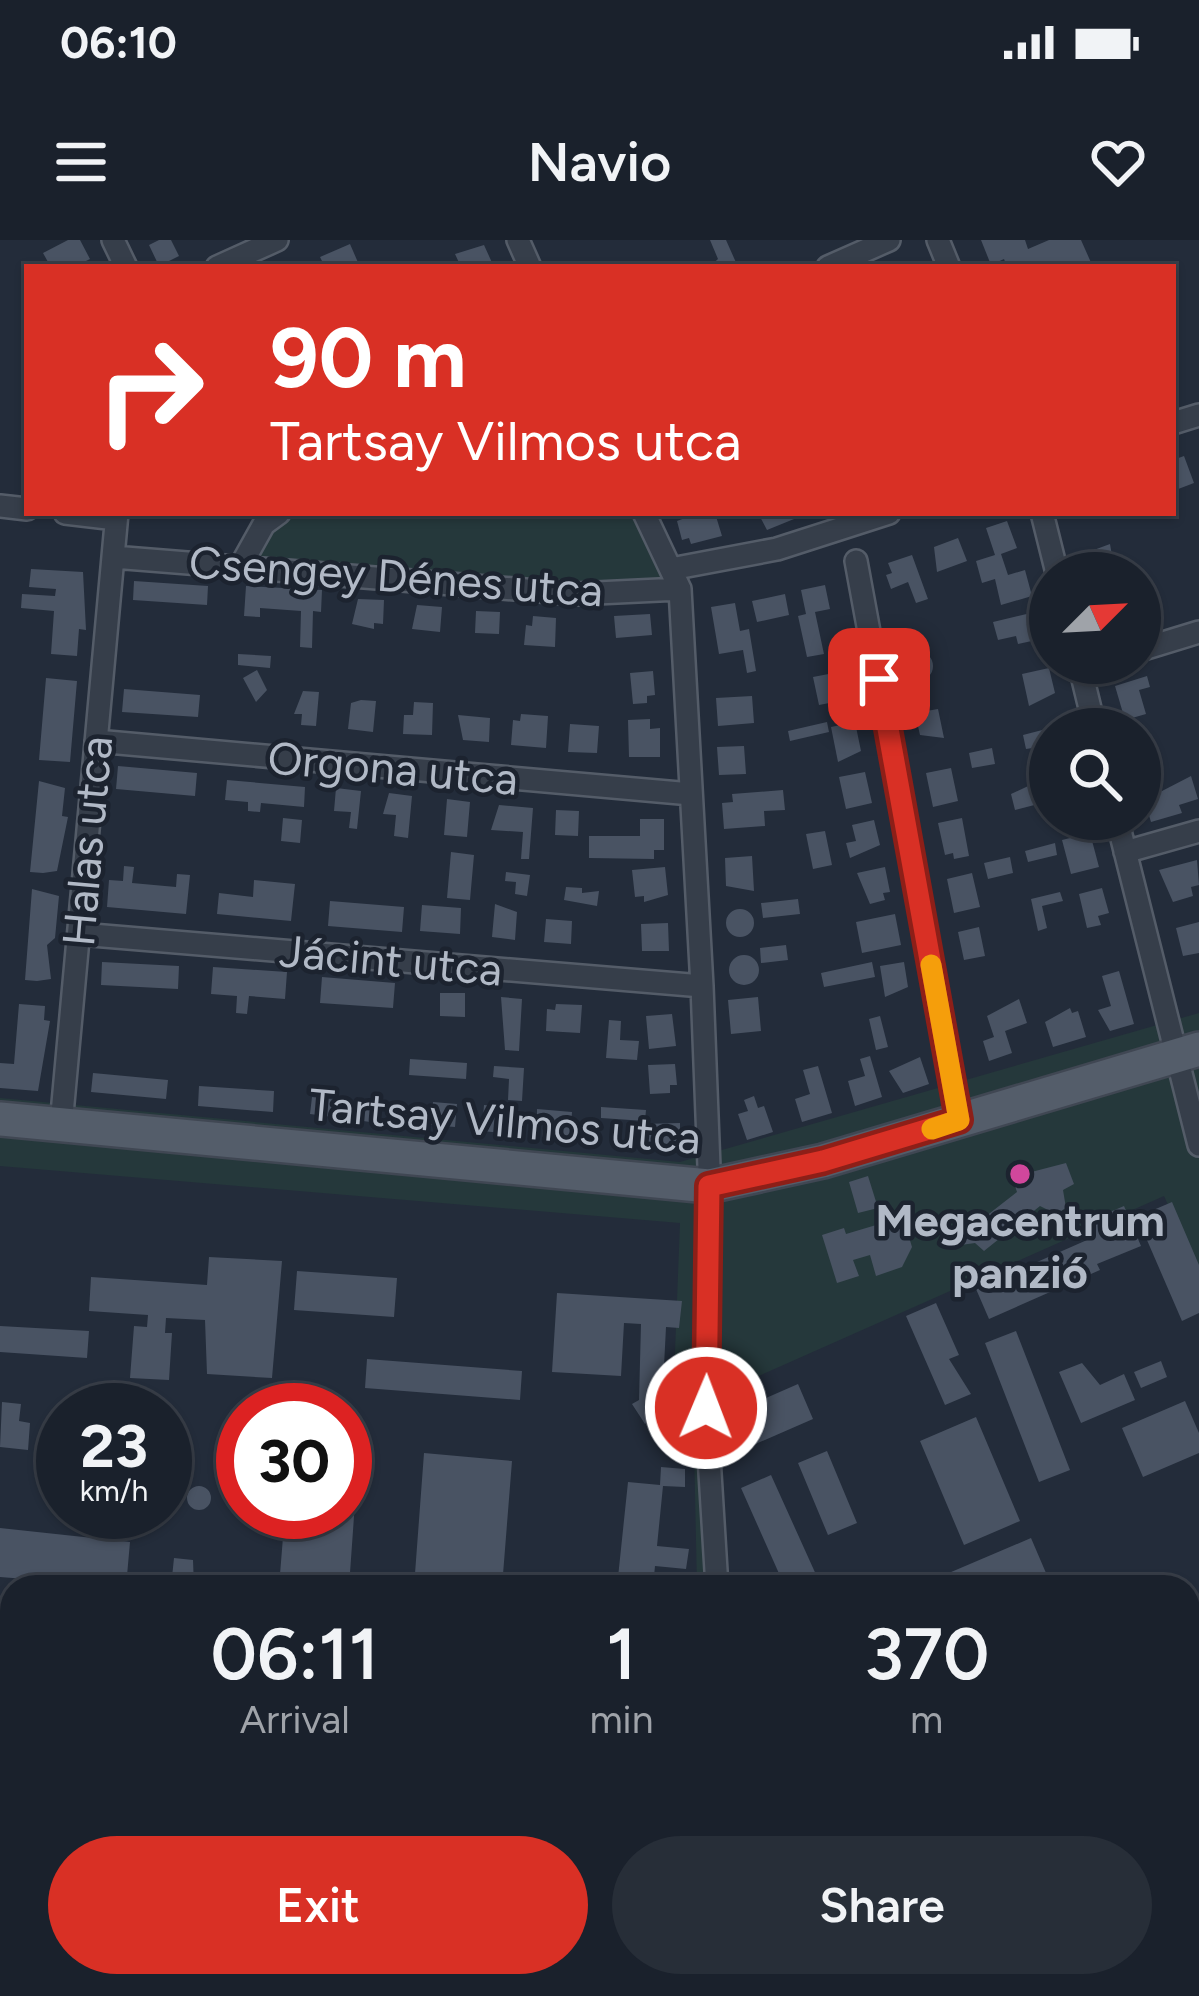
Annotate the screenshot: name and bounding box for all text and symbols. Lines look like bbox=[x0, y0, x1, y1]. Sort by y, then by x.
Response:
text: 06:10 bbox=[60, 15, 177, 69]
icon: menu bbox=[48, 129, 114, 195]
icon: heart bbox=[1085, 129, 1151, 195]
text: Navio bbox=[528, 130, 671, 195]
text: 90 m bbox=[270, 307, 466, 408]
icon: right bbox=[72, 312, 228, 468]
text: Tartsay Vilmos utca bbox=[270, 409, 742, 474]
street label: Csengey Dénes utca bbox=[187, 535, 605, 617]
north arrow bbox=[1029, 552, 1161, 684]
map controls bbox=[1029, 552, 1161, 840]
pin bbox=[828, 628, 930, 730]
icon: arrive bbox=[846, 646, 912, 712]
button: search bbox=[1029, 708, 1161, 840]
street label: Orgona utca bbox=[266, 730, 520, 806]
street label: Halas utca bbox=[51, 734, 123, 948]
street label: Jácint utca bbox=[277, 923, 505, 997]
street label: Tartsay Vilmos utca bbox=[307, 1077, 703, 1165]
marker: Megacentrum panzió bbox=[1007, 1161, 1033, 1187]
place label: Megacentrum panzió bbox=[875, 1193, 1165, 1299]
position arrow bbox=[643, 1345, 769, 1471]
speed limit sign: 30 bbox=[216, 1383, 372, 1539]
text: 23 bbox=[80, 1410, 148, 1482]
text: km/h bbox=[80, 1472, 148, 1509]
text: 06:11 bbox=[211, 1611, 379, 1697]
text: 1 bbox=[606, 1611, 637, 1697]
text: 370 bbox=[864, 1611, 990, 1697]
text: Arrival bbox=[240, 1696, 350, 1743]
text: min bbox=[589, 1696, 653, 1743]
text: m bbox=[910, 1696, 943, 1743]
button: Exit bbox=[48, 1836, 588, 1974]
button: Share bbox=[612, 1836, 1152, 1974]

